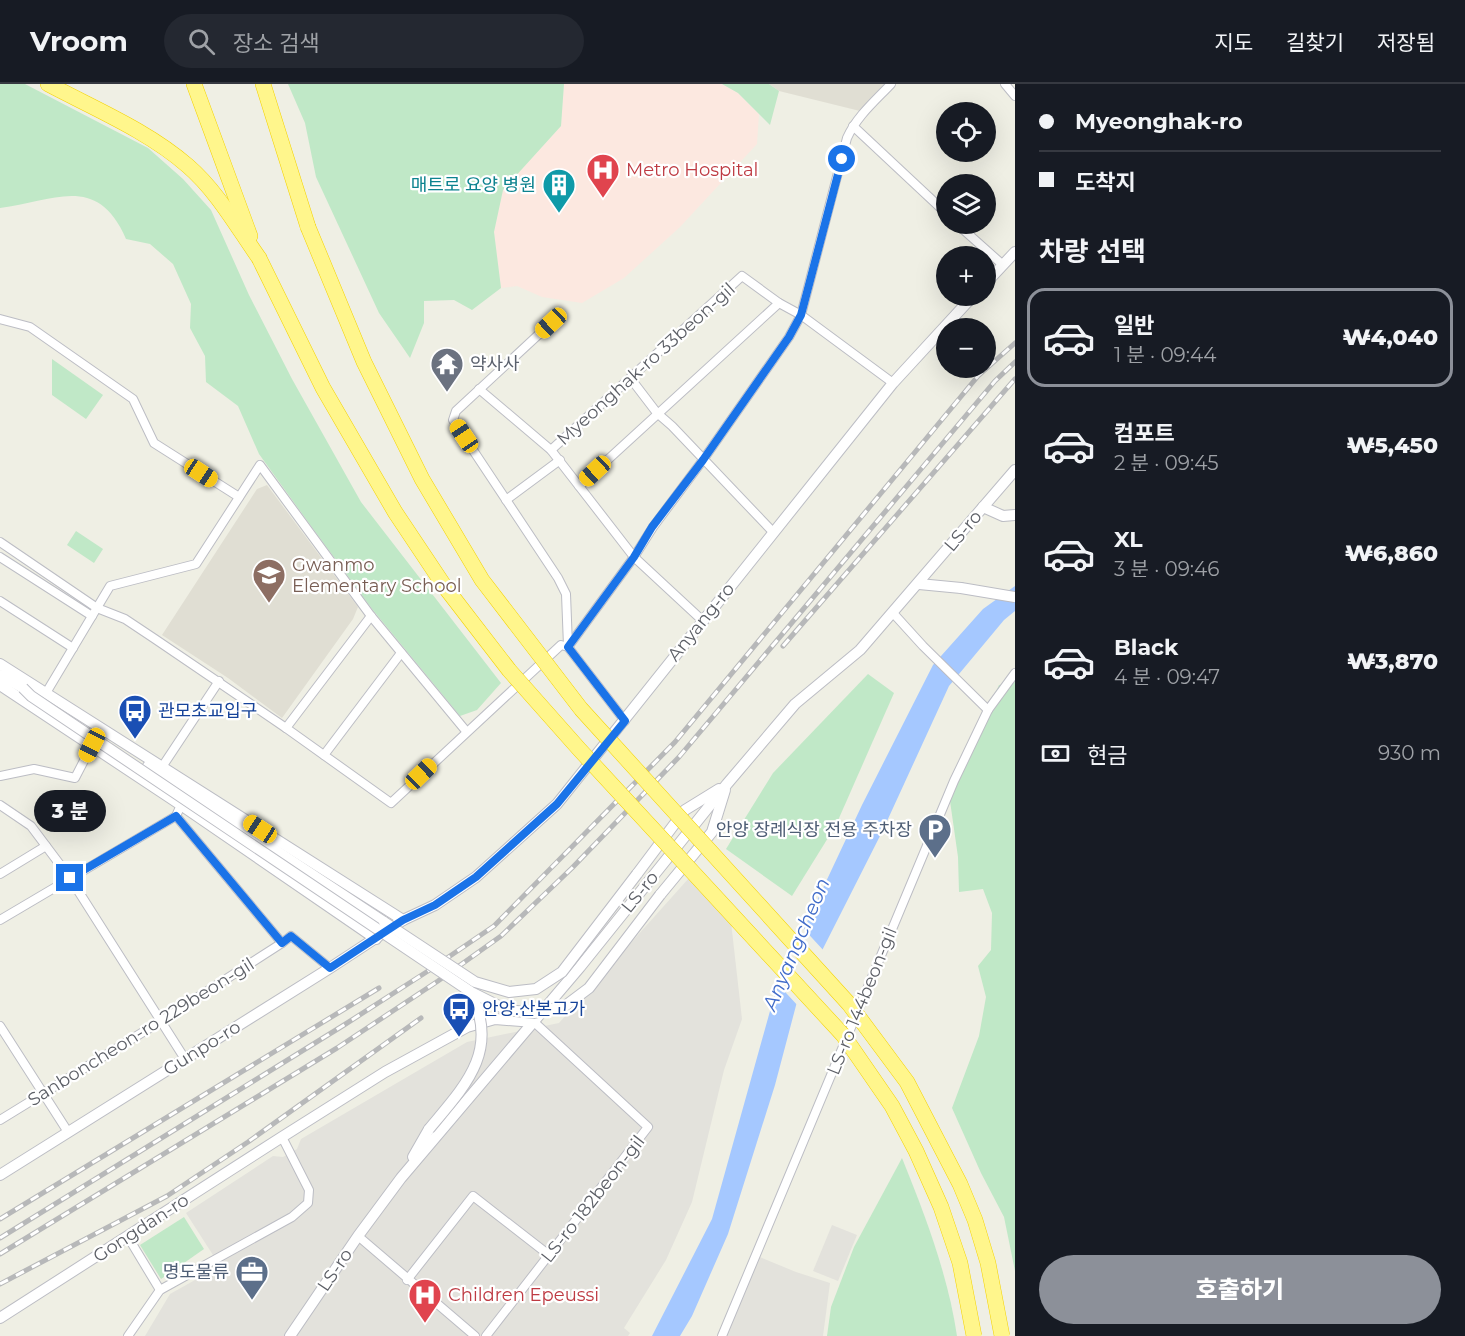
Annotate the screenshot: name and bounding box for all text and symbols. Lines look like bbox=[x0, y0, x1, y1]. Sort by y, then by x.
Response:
search box bbox=[164, 14, 584, 68]
text: Vroom bbox=[30, 24, 128, 58]
icon: search bbox=[185, 25, 218, 58]
text: 장소 검색 bbox=[233, 30, 320, 57]
text: 지도 bbox=[1214, 30, 1253, 55]
text: 길찾기 bbox=[1286, 30, 1344, 55]
text: 저장됨 bbox=[1377, 30, 1435, 55]
map controls bbox=[936, 102, 996, 378]
button: locate bbox=[936, 102, 996, 162]
text: Myeonghak-ro bbox=[1075, 108, 1243, 135]
route start bbox=[828, 145, 855, 172]
hospital icon: Metro Hospital bbox=[585, 152, 621, 199]
place label: Metro Hospital bbox=[626, 159, 758, 181]
building icon: 매트로 요양 병원 bbox=[541, 167, 577, 214]
text: 도착지 bbox=[1075, 169, 1136, 196]
place label: 매트로 요양 병원 bbox=[411, 174, 536, 196]
button: layers bbox=[936, 174, 996, 234]
text: 차량 선택 bbox=[1039, 235, 1146, 268]
button: + bbox=[936, 246, 996, 306]
street label: Myeonghak-ro 33beon-gil bbox=[552, 278, 740, 450]
car bbox=[532, 304, 570, 342]
icon: car bbox=[1042, 311, 1096, 365]
text: 일반 bbox=[1114, 312, 1154, 339]
button: − bbox=[936, 318, 996, 378]
text: ₩4,040 bbox=[1343, 324, 1438, 351]
text: 1 분 · 09:44 bbox=[1114, 343, 1216, 367]
temple icon: 약사사 bbox=[429, 346, 465, 393]
place label: 약사사 bbox=[470, 353, 520, 375]
car bbox=[446, 416, 482, 456]
icon: car bbox=[1042, 419, 1096, 473]
text: 컴포트 bbox=[1114, 420, 1175, 447]
text: ₩5,450 bbox=[1346, 432, 1438, 459]
text: 2 분 · 09:45 bbox=[1114, 451, 1219, 475]
car bbox=[576, 452, 614, 490]
car bbox=[181, 456, 221, 490]
street label: LS-ro bbox=[939, 506, 987, 556]
text: XL bbox=[1114, 526, 1143, 553]
icon: car bbox=[1042, 527, 1096, 581]
text: ₩6,860 bbox=[1345, 540, 1438, 567]
place label: Gwanmo Elementary School bbox=[292, 554, 462, 597]
school or university icon: Gwanmo Elementary School bbox=[251, 557, 287, 604]
text: 3 분 · 09:46 bbox=[1114, 557, 1220, 581]
street label: Anyang-ro bbox=[663, 578, 739, 666]
text: Black bbox=[1114, 634, 1178, 661]
icon: car bbox=[1042, 635, 1096, 689]
text: ₩3,870 bbox=[1347, 648, 1438, 675]
text: 4 분 · 09:47 bbox=[1114, 665, 1220, 689]
bus stop icon: 관모초교입구 bbox=[117, 693, 153, 740]
place label: 관모초교입구 bbox=[158, 700, 257, 722]
car bbox=[76, 725, 108, 765]
icon: cash bbox=[1039, 737, 1072, 770]
text: 930 m bbox=[1378, 741, 1441, 765]
text: 현금 bbox=[1087, 742, 1127, 769]
car bbox=[402, 755, 440, 793]
callout: 3 분 bbox=[34, 791, 106, 833]
text: 3 분 bbox=[52, 799, 88, 823]
car bbox=[240, 812, 280, 846]
parking icon: 안양 장례식장 전용 주차장 bbox=[917, 812, 953, 859]
place label: 안양 장례식장 전용 주차장 bbox=[716, 819, 912, 841]
route end bbox=[56, 864, 83, 891]
street label: LS-ro bbox=[617, 867, 663, 917]
water label: Anyangcheon bbox=[757, 874, 835, 1015]
street label: LS-ro 144beon-gil bbox=[822, 924, 902, 1078]
street label: Sanboncheon-ro 229beon-gil bbox=[24, 953, 258, 1111]
bus stop icon: 안양.산본고가 bbox=[441, 991, 477, 1038]
place label: 안양.산본고가 bbox=[482, 998, 586, 1020]
street label: Gunpo-ro bbox=[159, 1016, 245, 1080]
street label: LS-ro 182beon-gil bbox=[536, 1131, 650, 1267]
street label: Gongdan-ro bbox=[89, 1189, 193, 1267]
street label: LS-ro bbox=[313, 1244, 357, 1296]
office icon: 명도물류 bbox=[234, 1254, 270, 1301]
button: 호출하기 bbox=[1039, 1255, 1441, 1324]
place label: 명도물류 bbox=[163, 1261, 229, 1283]
hospital icon: Children Epeussi bbox=[407, 1277, 443, 1324]
place label: Children Epeussi bbox=[448, 1284, 599, 1306]

